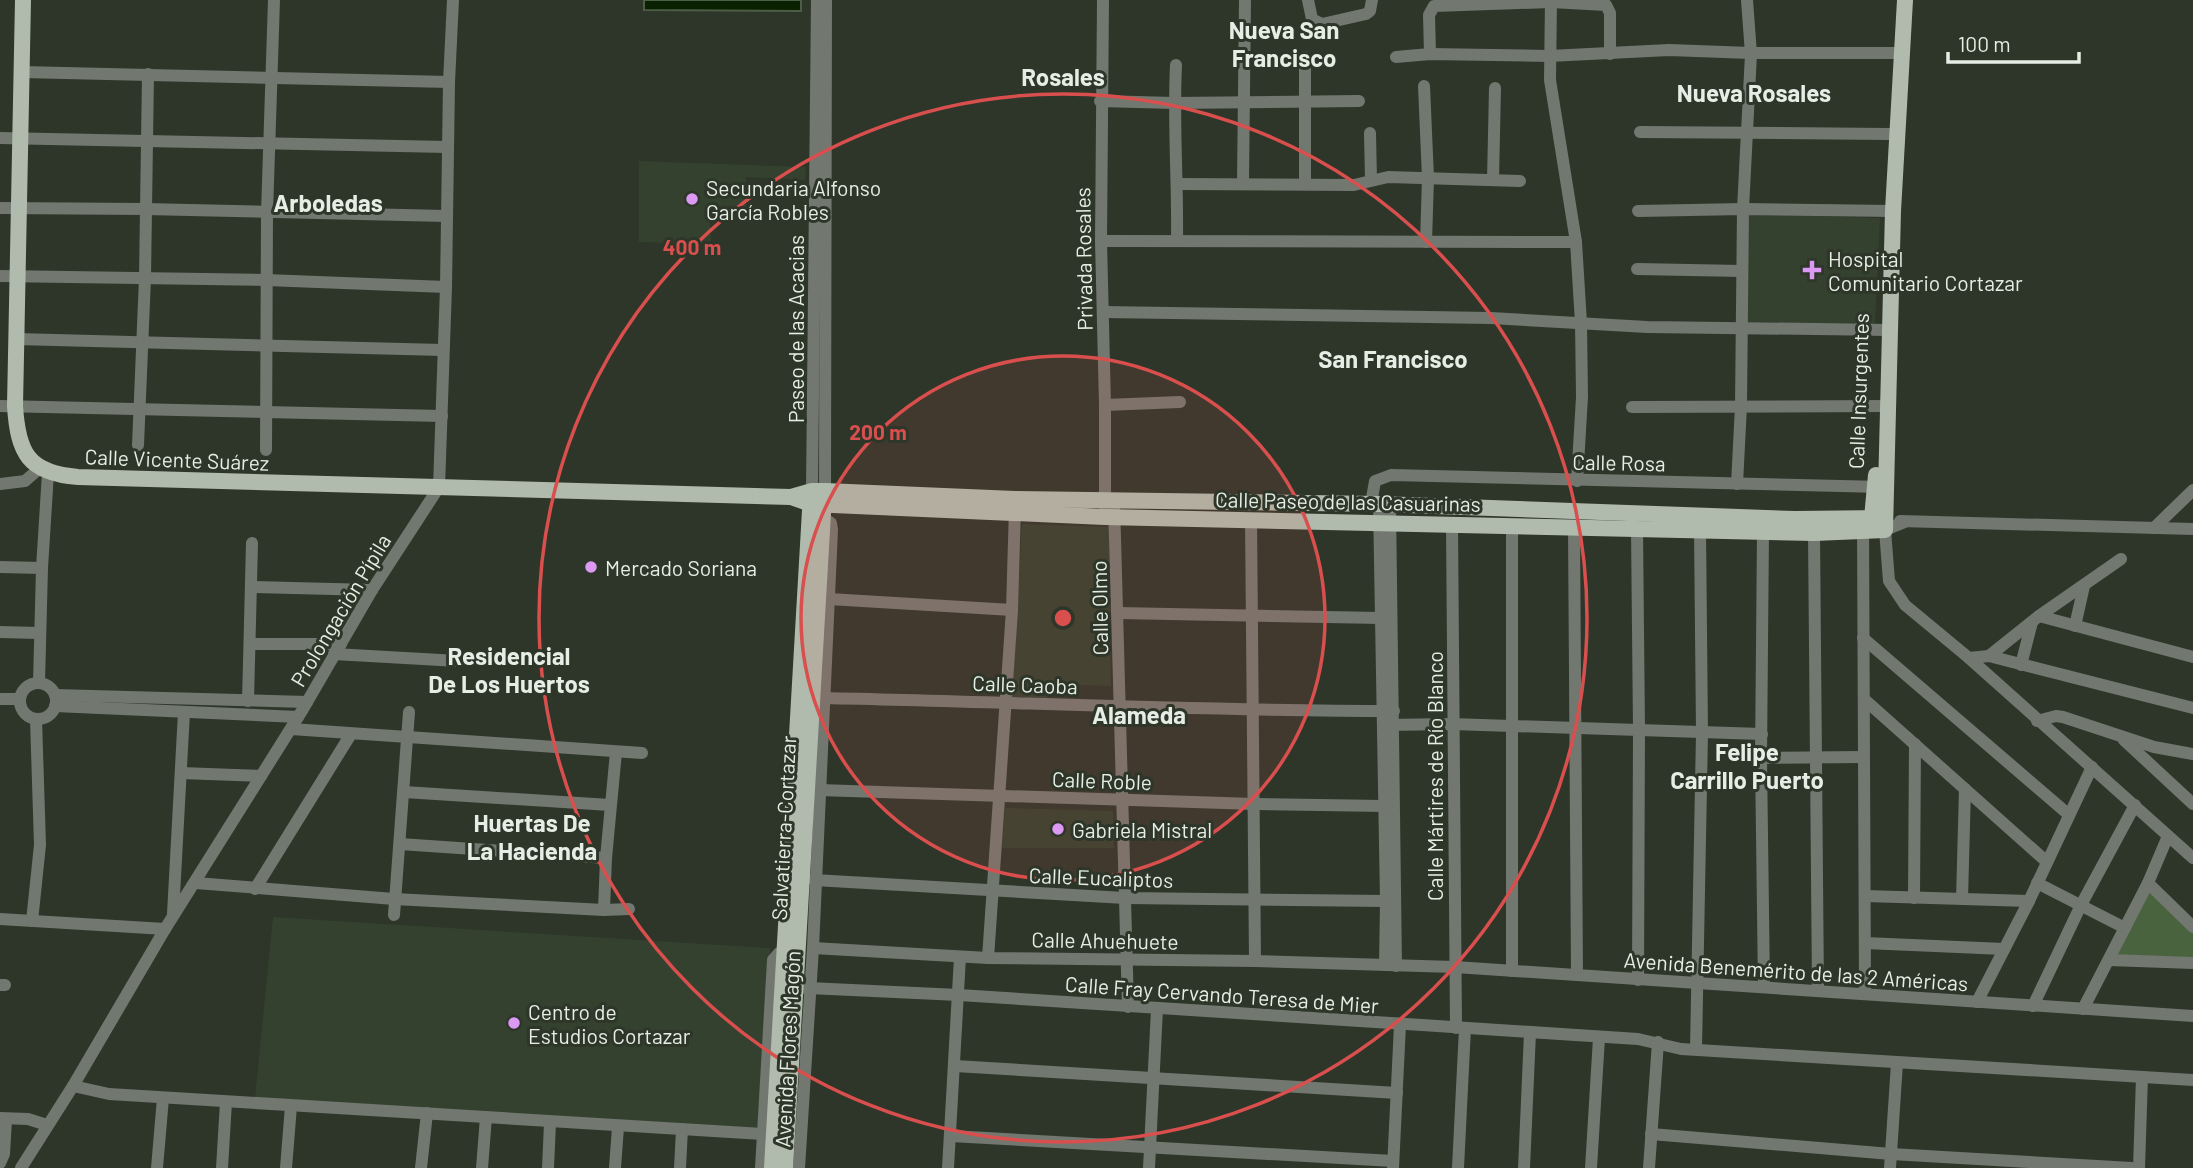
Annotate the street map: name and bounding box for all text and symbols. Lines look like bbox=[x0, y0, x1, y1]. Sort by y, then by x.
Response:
district label: Nueva San Francisco bbox=[1229, 15, 1339, 72]
scale bar bbox=[1948, 21, 2079, 65]
text: 100 m bbox=[1958, 31, 2011, 56]
district label: Rosales bbox=[1021, 62, 1105, 91]
district label: Nueva Rosales bbox=[1677, 78, 1831, 107]
place label: Secundaria Alfonso García Robles bbox=[706, 175, 881, 224]
street label: Privada Rosales bbox=[1069, 187, 1097, 331]
district label: Arboledas bbox=[273, 188, 383, 217]
marker: Secundaria Alfonso García Robles bbox=[684, 191, 700, 207]
text: 400 m bbox=[663, 234, 721, 259]
street label: Paseo de las Acacias bbox=[783, 235, 808, 423]
place label: Hospital Comunitario Cortazar bbox=[1828, 246, 2023, 295]
marker: Hospital Comunitario Cortazar bbox=[1802, 260, 1822, 280]
street label: Calle Insurgentes bbox=[1843, 313, 1873, 469]
district label: San Francisco bbox=[1318, 344, 1468, 373]
text: 200 m bbox=[849, 419, 907, 444]
street label: Calle Vicente Suárez bbox=[84, 443, 270, 475]
street label: Calle Rosa bbox=[1572, 449, 1666, 475]
street label: Calle Paseo de las Casuarinas bbox=[1215, 486, 1481, 516]
street label: Prolongación Pípila bbox=[285, 529, 395, 691]
place label: Mercado Soriana bbox=[605, 555, 757, 580]
marker: Mercado Soriana bbox=[583, 559, 599, 575]
street label: Calle Olmo bbox=[1086, 560, 1112, 656]
centre of rings bbox=[1051, 606, 1075, 630]
district label: Residencial De Los Huertos bbox=[428, 641, 590, 698]
street label: Calle Mártires de Río Blanco bbox=[1422, 651, 1447, 901]
street label: Calle Caoba bbox=[972, 670, 1078, 698]
district label: Alameda bbox=[1092, 700, 1186, 729]
street label: Salvatierra-Cortazar bbox=[766, 735, 800, 921]
district label: Felipe Carrillo Puerto bbox=[1670, 737, 1824, 794]
street label: Calle Roble bbox=[1052, 766, 1152, 794]
district label: Huertas De La Hacienda bbox=[467, 808, 597, 865]
place label: Gabriela Mistral bbox=[1072, 817, 1212, 842]
marker: Gabriela Mistral bbox=[1050, 821, 1066, 837]
street label: Calle Eucaliptos bbox=[1028, 862, 1174, 892]
street label: Calle Ahuehuete bbox=[1031, 926, 1179, 954]
street label: Avenida Benemérito de las 2 Américas bbox=[1623, 946, 1969, 996]
street label: Avenida Flores Magón bbox=[769, 950, 805, 1148]
street label: Calle Fray Cervando Teresa de Mier bbox=[1064, 971, 1380, 1017]
place label: Centro de Estudios Cortazar bbox=[528, 999, 691, 1048]
marker: Centro de Estudios Cortazar bbox=[506, 1015, 522, 1031]

